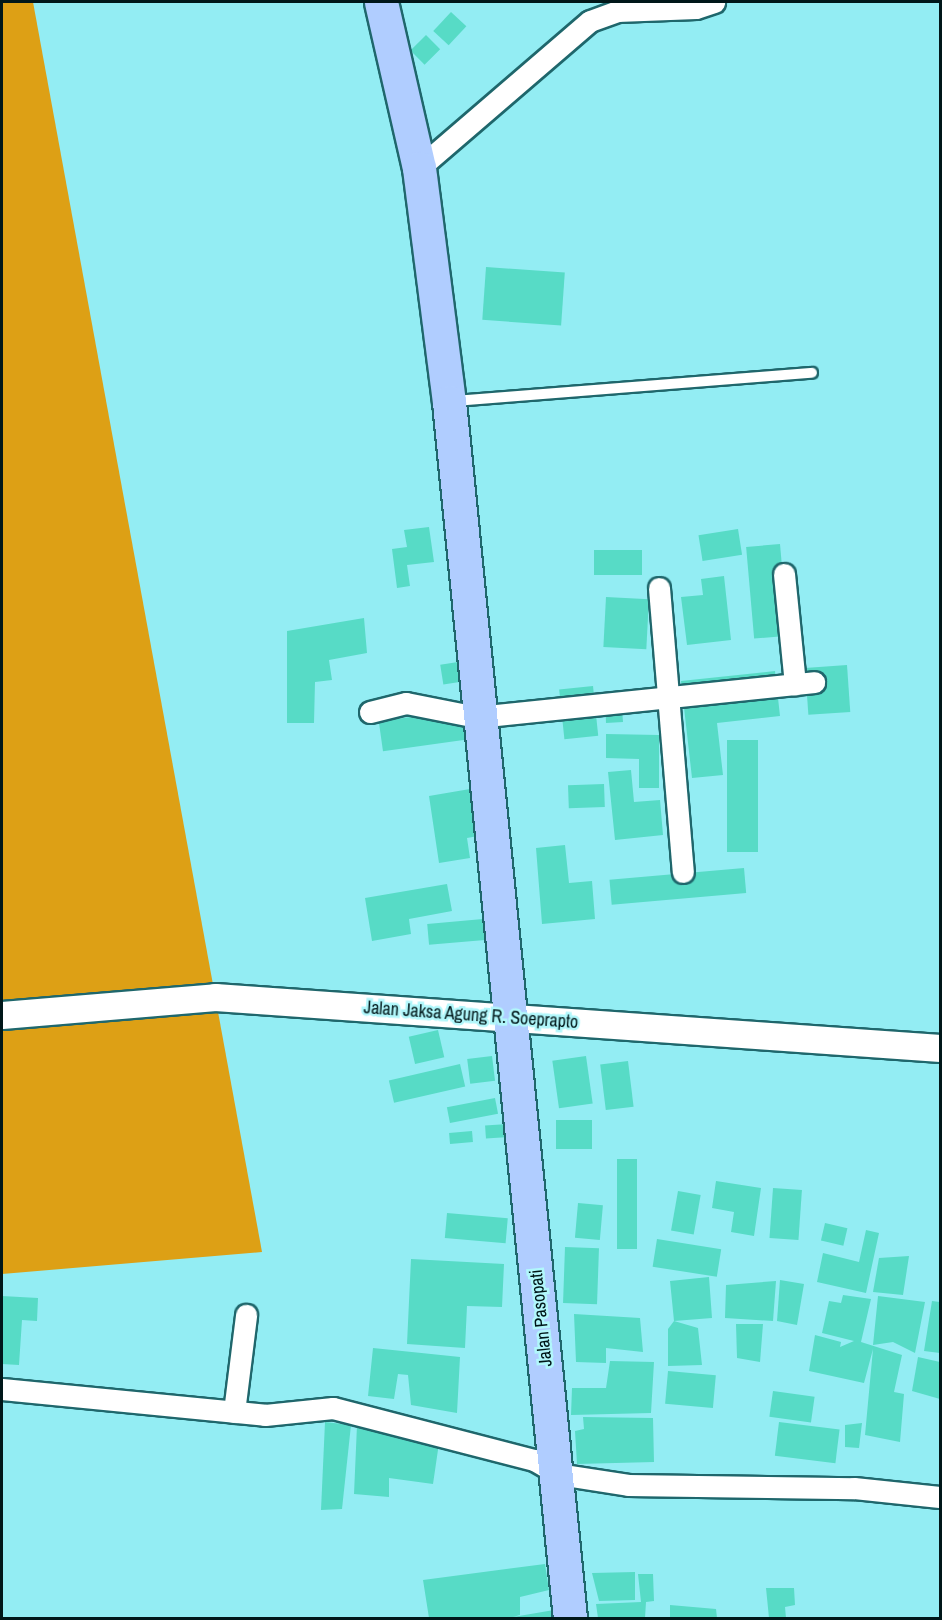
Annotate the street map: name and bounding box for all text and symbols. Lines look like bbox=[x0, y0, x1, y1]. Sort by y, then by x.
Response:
street label: Jalan Jaksa Agung R. Soeprapto bbox=[363, 997, 579, 1033]
street label: Jalan Pasopati bbox=[525, 1268, 557, 1368]

